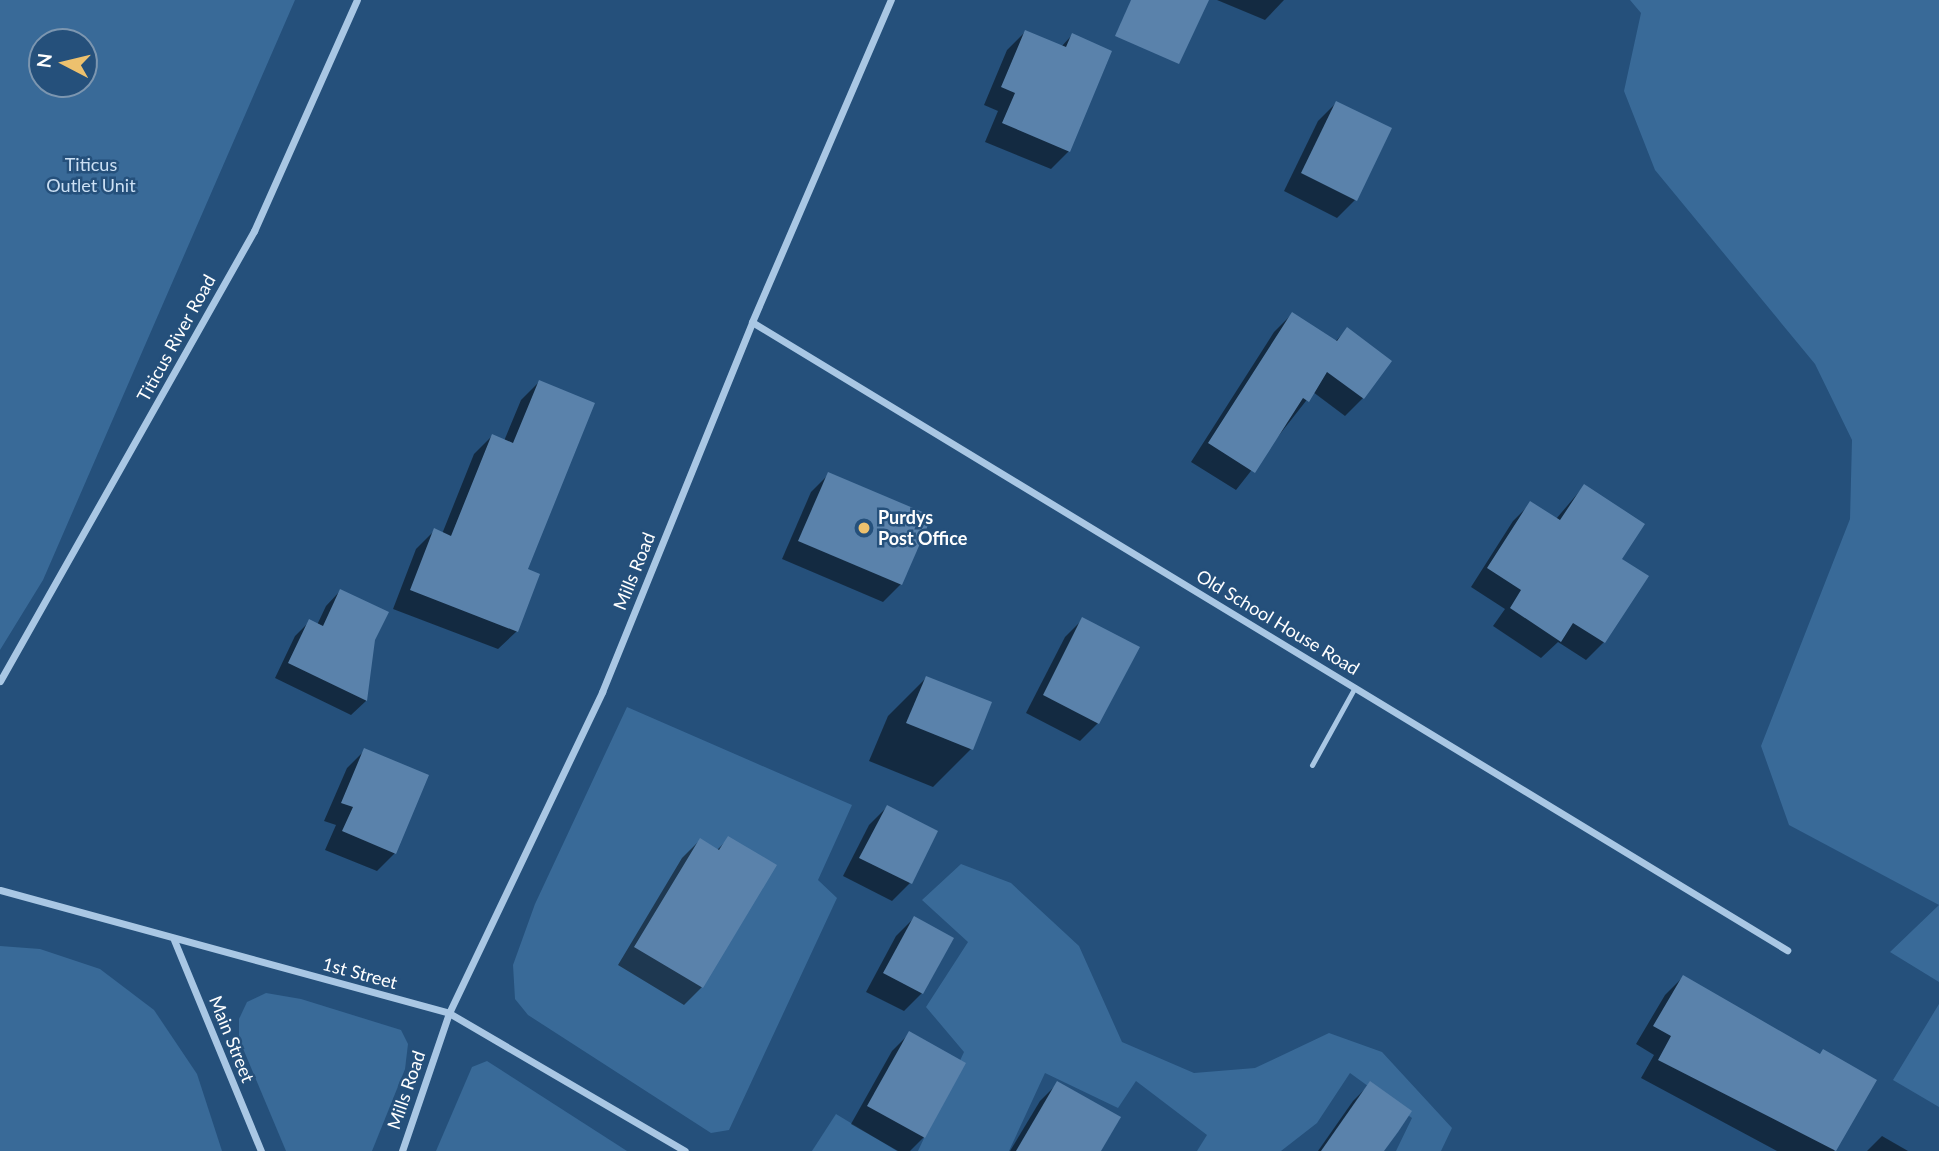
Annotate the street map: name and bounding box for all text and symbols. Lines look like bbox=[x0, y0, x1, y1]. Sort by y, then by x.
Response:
north arrow bbox=[28, 28, 98, 98]
text: N bbox=[31, 52, 56, 69]
park label: Titicus Outlet Unit bbox=[46, 154, 136, 196]
street label: Titicus River Road bbox=[132, 271, 220, 405]
place label: Purdys Post Office bbox=[878, 507, 967, 550]
marker: Purdys Post Office bbox=[856, 520, 872, 536]
street label: Mills Road bbox=[609, 529, 659, 613]
street label: Old School House Road bbox=[1193, 565, 1363, 679]
street label: 1st Street bbox=[320, 953, 400, 993]
street label: Main Street bbox=[205, 992, 259, 1086]
street label: Mills Road bbox=[382, 1048, 430, 1132]

